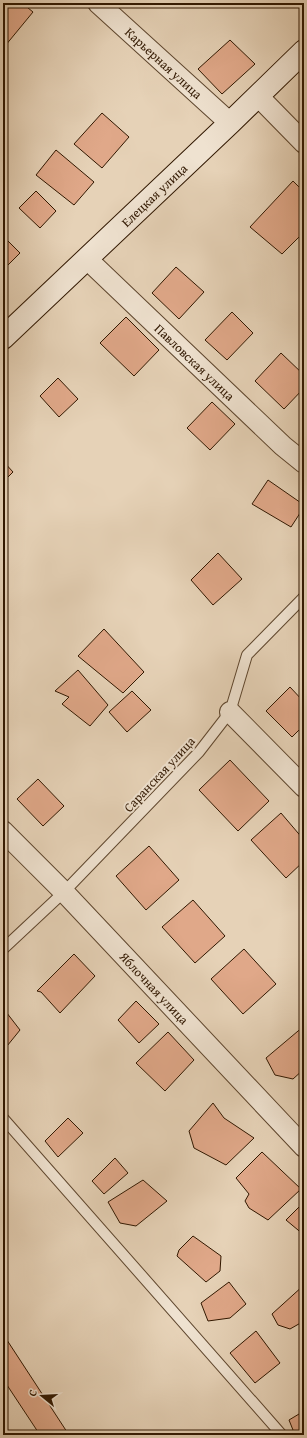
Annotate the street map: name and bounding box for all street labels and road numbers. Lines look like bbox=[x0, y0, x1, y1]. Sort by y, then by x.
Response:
street label: Карьерная улица bbox=[121, 23, 207, 104]
street label: Елецкая улица bbox=[117, 159, 192, 231]
street label: Павловская улица bbox=[150, 319, 239, 406]
street label: Саранская улица bbox=[119, 732, 200, 816]
street label: Яблочная улица bbox=[114, 947, 193, 1029]

